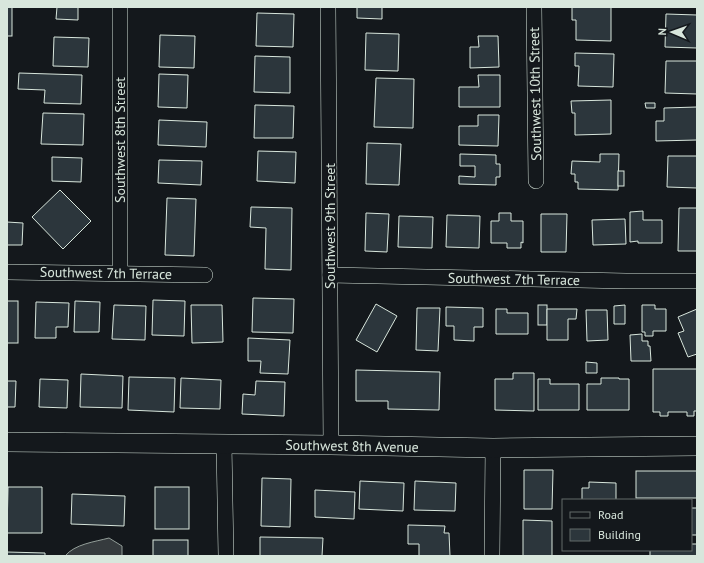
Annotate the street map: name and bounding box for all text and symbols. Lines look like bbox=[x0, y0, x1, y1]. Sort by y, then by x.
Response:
north arrow bbox=[652, 12, 692, 52]
street label: Southwest 10th Street bbox=[525, 27, 545, 161]
text: N bbox=[655, 28, 669, 36]
street label: Southwest 8th Street bbox=[111, 77, 129, 203]
street label: Southwest 9th Street bbox=[321, 163, 339, 289]
street label: Southwest 7th Terrace bbox=[40, 263, 172, 283]
street label: Southwest 7th Terrace bbox=[448, 269, 580, 289]
street label: Southwest 8th Avenue bbox=[285, 436, 419, 456]
legend bbox=[562, 499, 692, 551]
text: Road bbox=[598, 507, 623, 522]
text: Building bbox=[598, 527, 641, 542]

